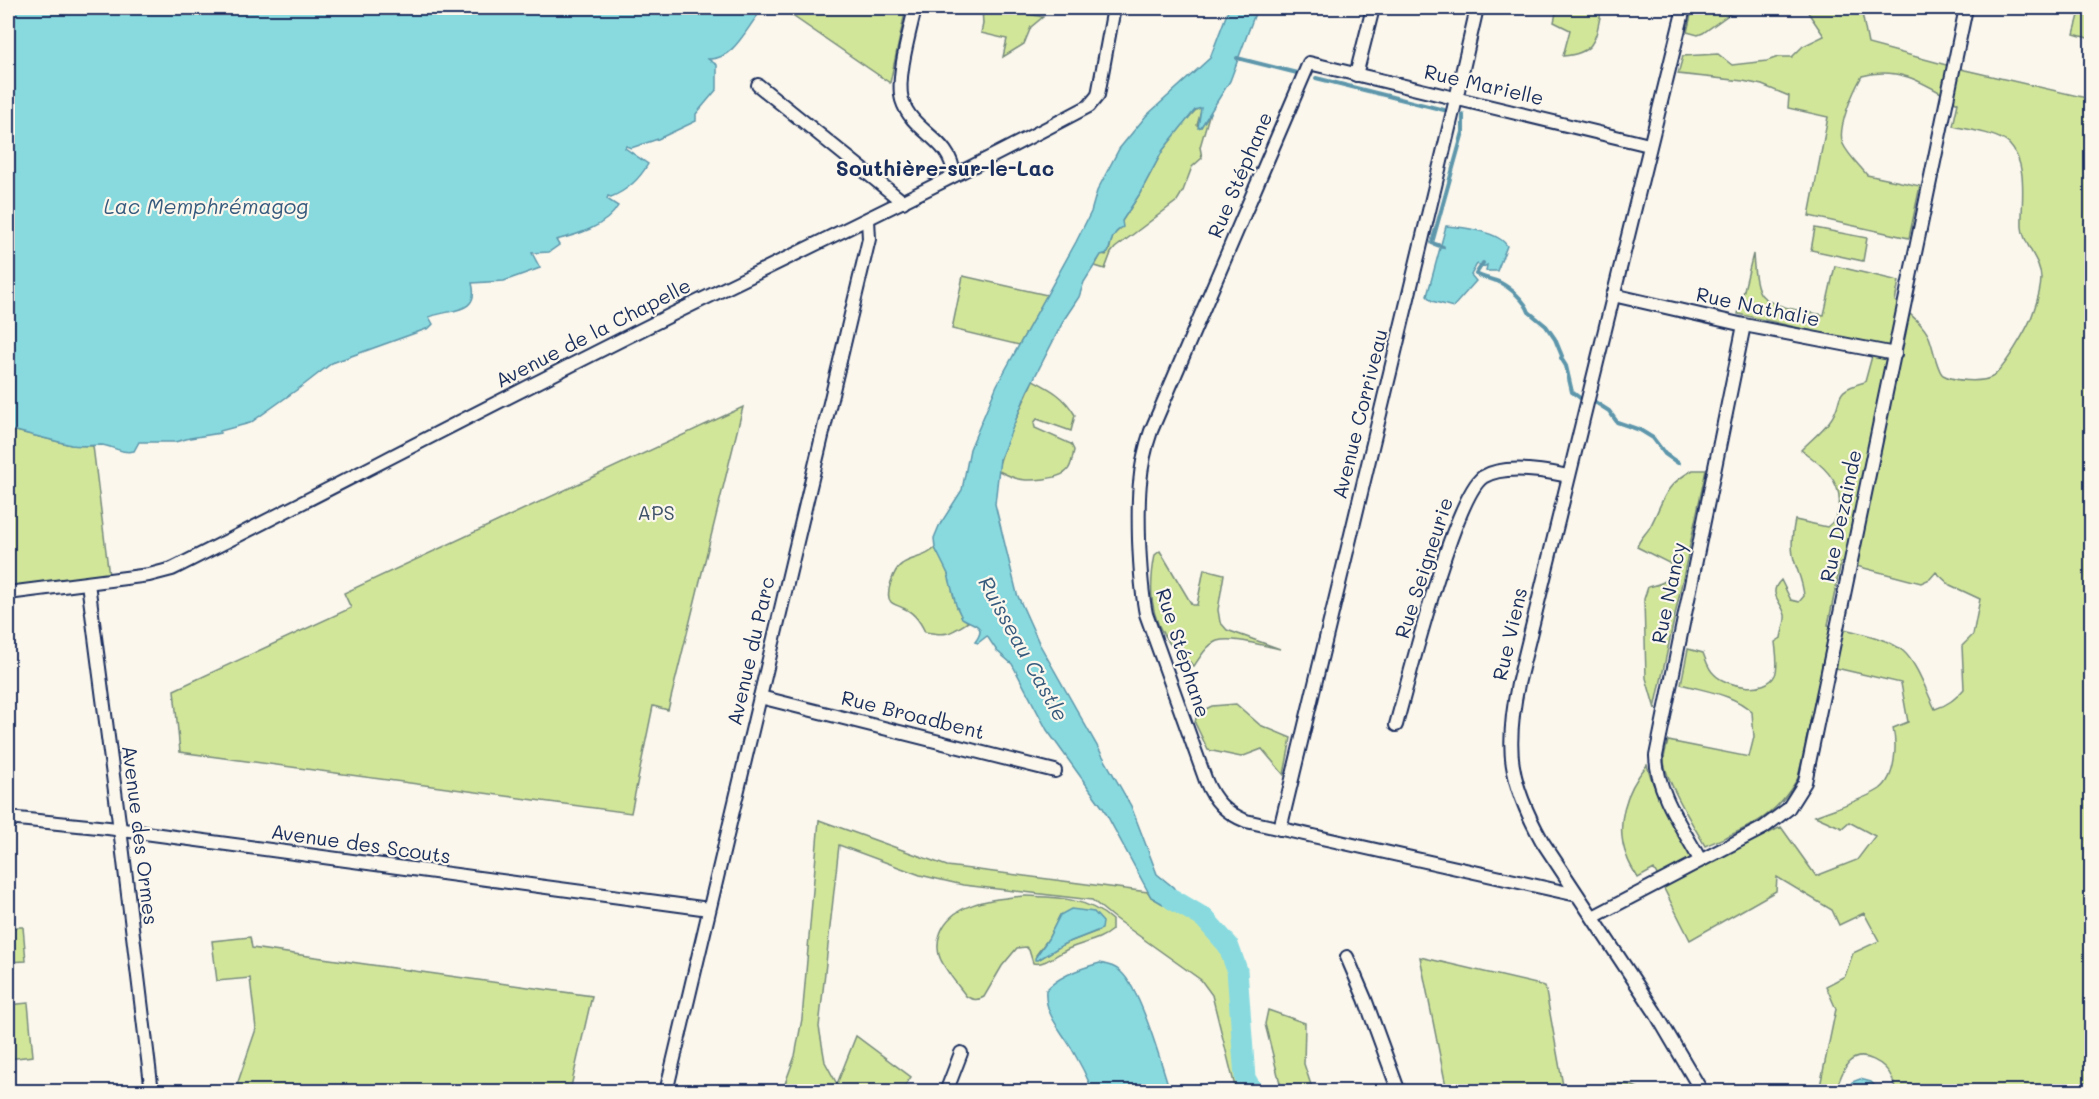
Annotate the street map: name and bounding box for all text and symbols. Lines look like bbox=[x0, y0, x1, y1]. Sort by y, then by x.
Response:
street label: Rue Marielle bbox=[1422, 58, 1547, 110]
street label: Rue Stéphane bbox=[1201, 108, 1277, 242]
district label: Southière-sur-le-Lac bbox=[836, 154, 1054, 181]
water label: Lac Memphrémagog bbox=[104, 192, 308, 219]
street label: Avenue de la Chapelle bbox=[490, 271, 695, 393]
street label: Rue Nathalie bbox=[1694, 280, 1822, 332]
street label: Avenue Corriveau bbox=[1325, 326, 1393, 501]
street label: Rue Dezainde bbox=[1813, 447, 1867, 584]
street label: Rue Seigneurie bbox=[1388, 494, 1458, 642]
park label: APS bbox=[637, 499, 675, 525]
street label: Rue Nancy bbox=[1645, 540, 1691, 646]
water label: Ruisseau Castle bbox=[973, 571, 1075, 726]
street label: Avenue du Parc bbox=[720, 574, 780, 728]
street label: Rue Stéphane bbox=[1151, 585, 1217, 721]
street label: Rue Viens bbox=[1486, 585, 1532, 683]
street label: Rue Broadbent bbox=[839, 684, 988, 744]
street label: Avenue des Ormes bbox=[117, 744, 165, 926]
street label: Avenue des Scouts bbox=[270, 818, 453, 868]

